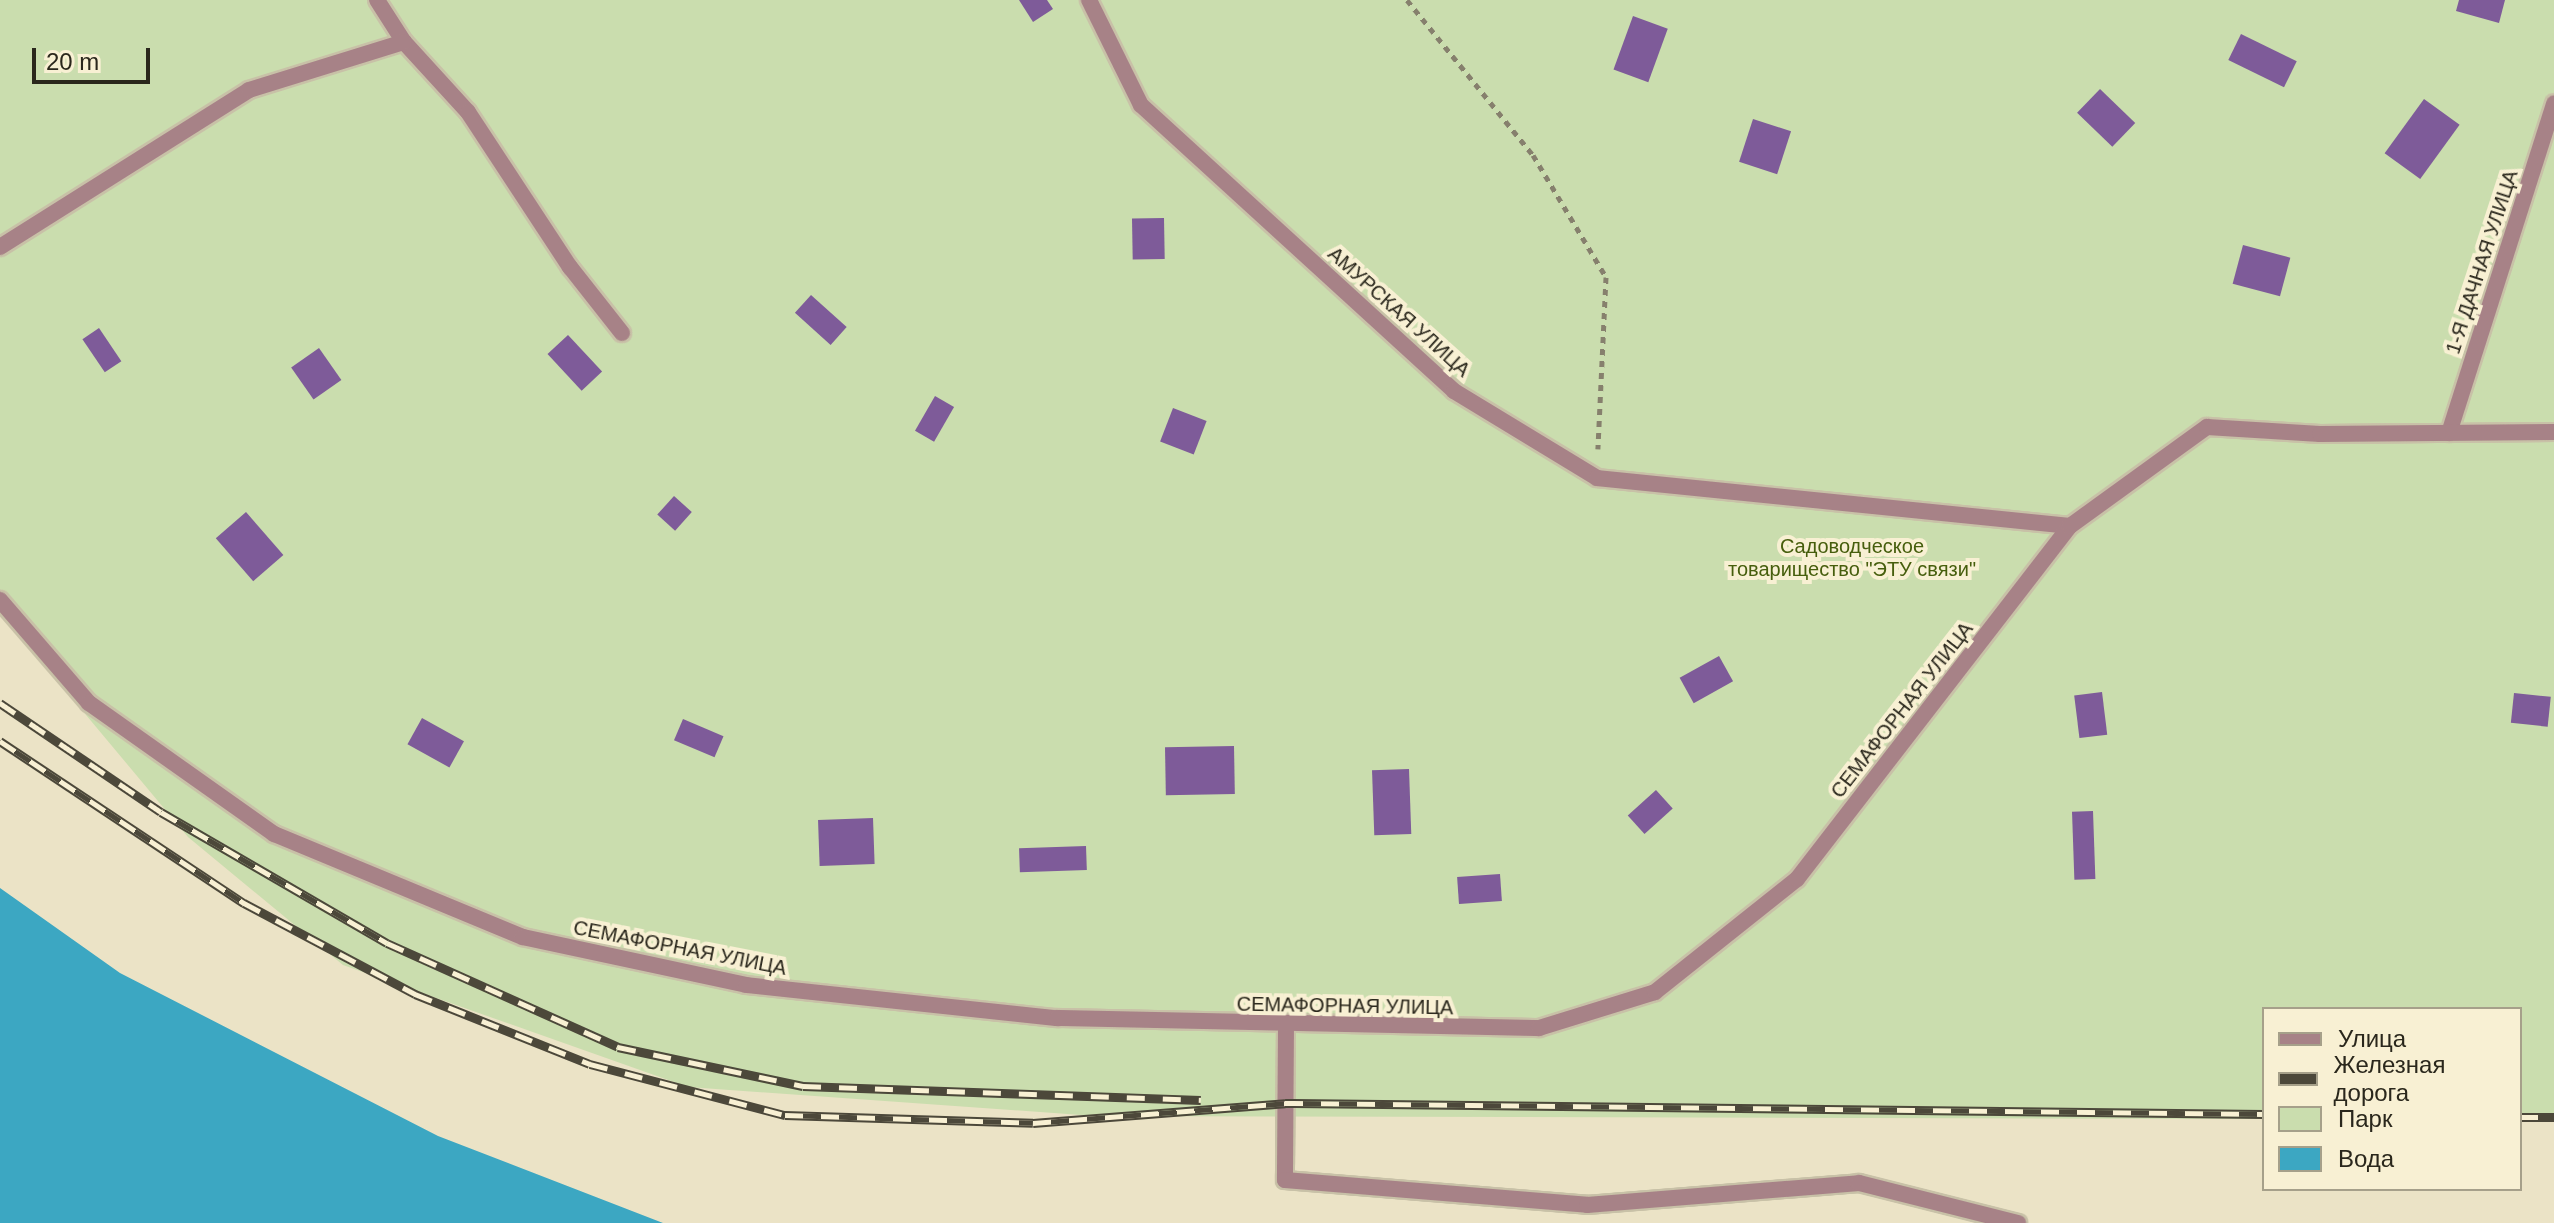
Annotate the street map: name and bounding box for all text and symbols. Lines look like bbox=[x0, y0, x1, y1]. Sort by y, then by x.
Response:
scale bar bbox=[36, 32, 154, 82]
text: 20 m bbox=[46, 48, 99, 75]
street label: 1-Я ДАЧНАЯ УЛИЦА bbox=[2441, 167, 2523, 357]
street label: АМУРСКАЯ УЛИЦА bbox=[1323, 242, 1475, 382]
park label: Садоводческое товарищество "ЭТУ связи" bbox=[1728, 535, 1976, 582]
street label: СЕМАФОРНАЯ УЛИЦА bbox=[1826, 617, 1978, 803]
street label: СЕМАФОРНАЯ УЛИЦА bbox=[571, 916, 789, 980]
street label: СЕМАФОРНАЯ УЛИЦА bbox=[1236, 992, 1454, 1020]
legend bbox=[2262, 1007, 2522, 1191]
text: Улица bbox=[2338, 1025, 2406, 1052]
text: Железная дорога bbox=[2334, 1051, 2445, 1106]
text: Парк bbox=[2338, 1105, 2392, 1132]
text: Вода bbox=[2338, 1145, 2394, 1172]

